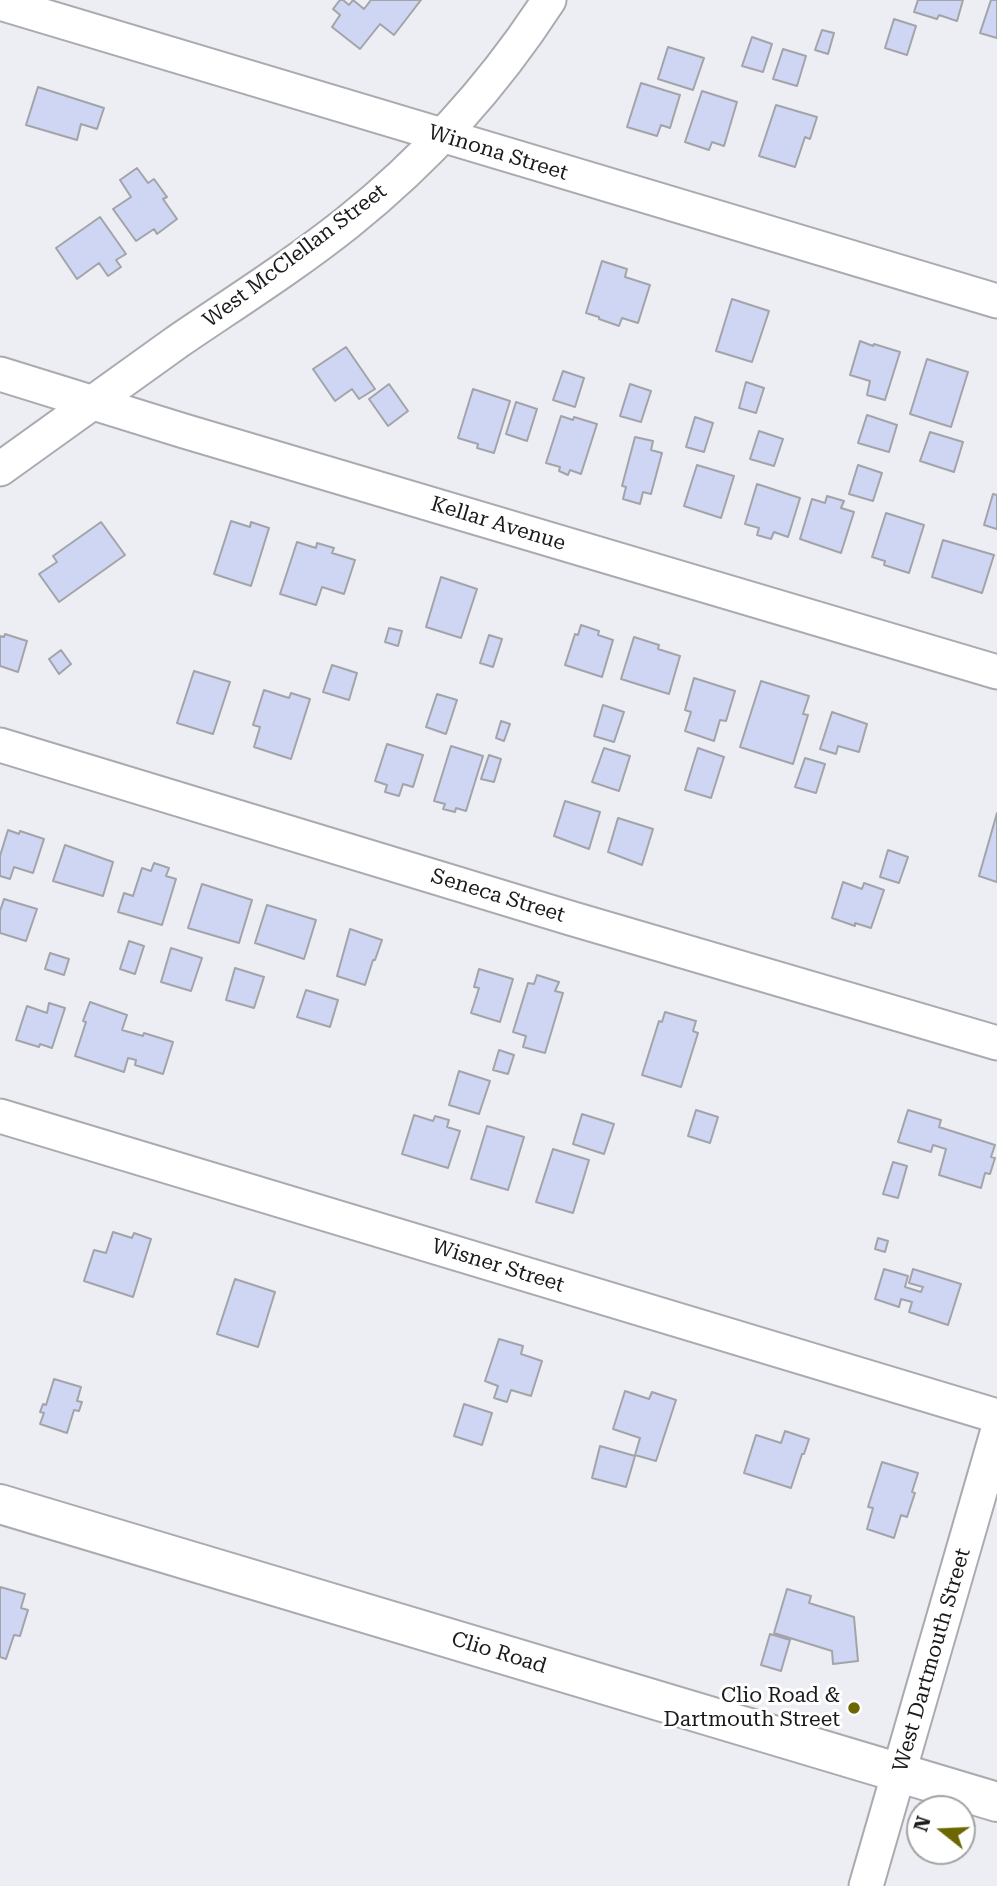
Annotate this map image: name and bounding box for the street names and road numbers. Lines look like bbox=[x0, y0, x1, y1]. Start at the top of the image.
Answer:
street label: Winona Street bbox=[425, 120, 571, 186]
street label: West McClellan Street bbox=[198, 179, 392, 333]
street label: Kellar Avenue bbox=[427, 492, 569, 556]
street label: Seneca Street bbox=[428, 864, 568, 928]
street label: Wisner Street bbox=[429, 1234, 567, 1298]
street label: West Dartmouth Street bbox=[888, 1545, 976, 1775]
street label: Clio Road bbox=[448, 1627, 550, 1679]

